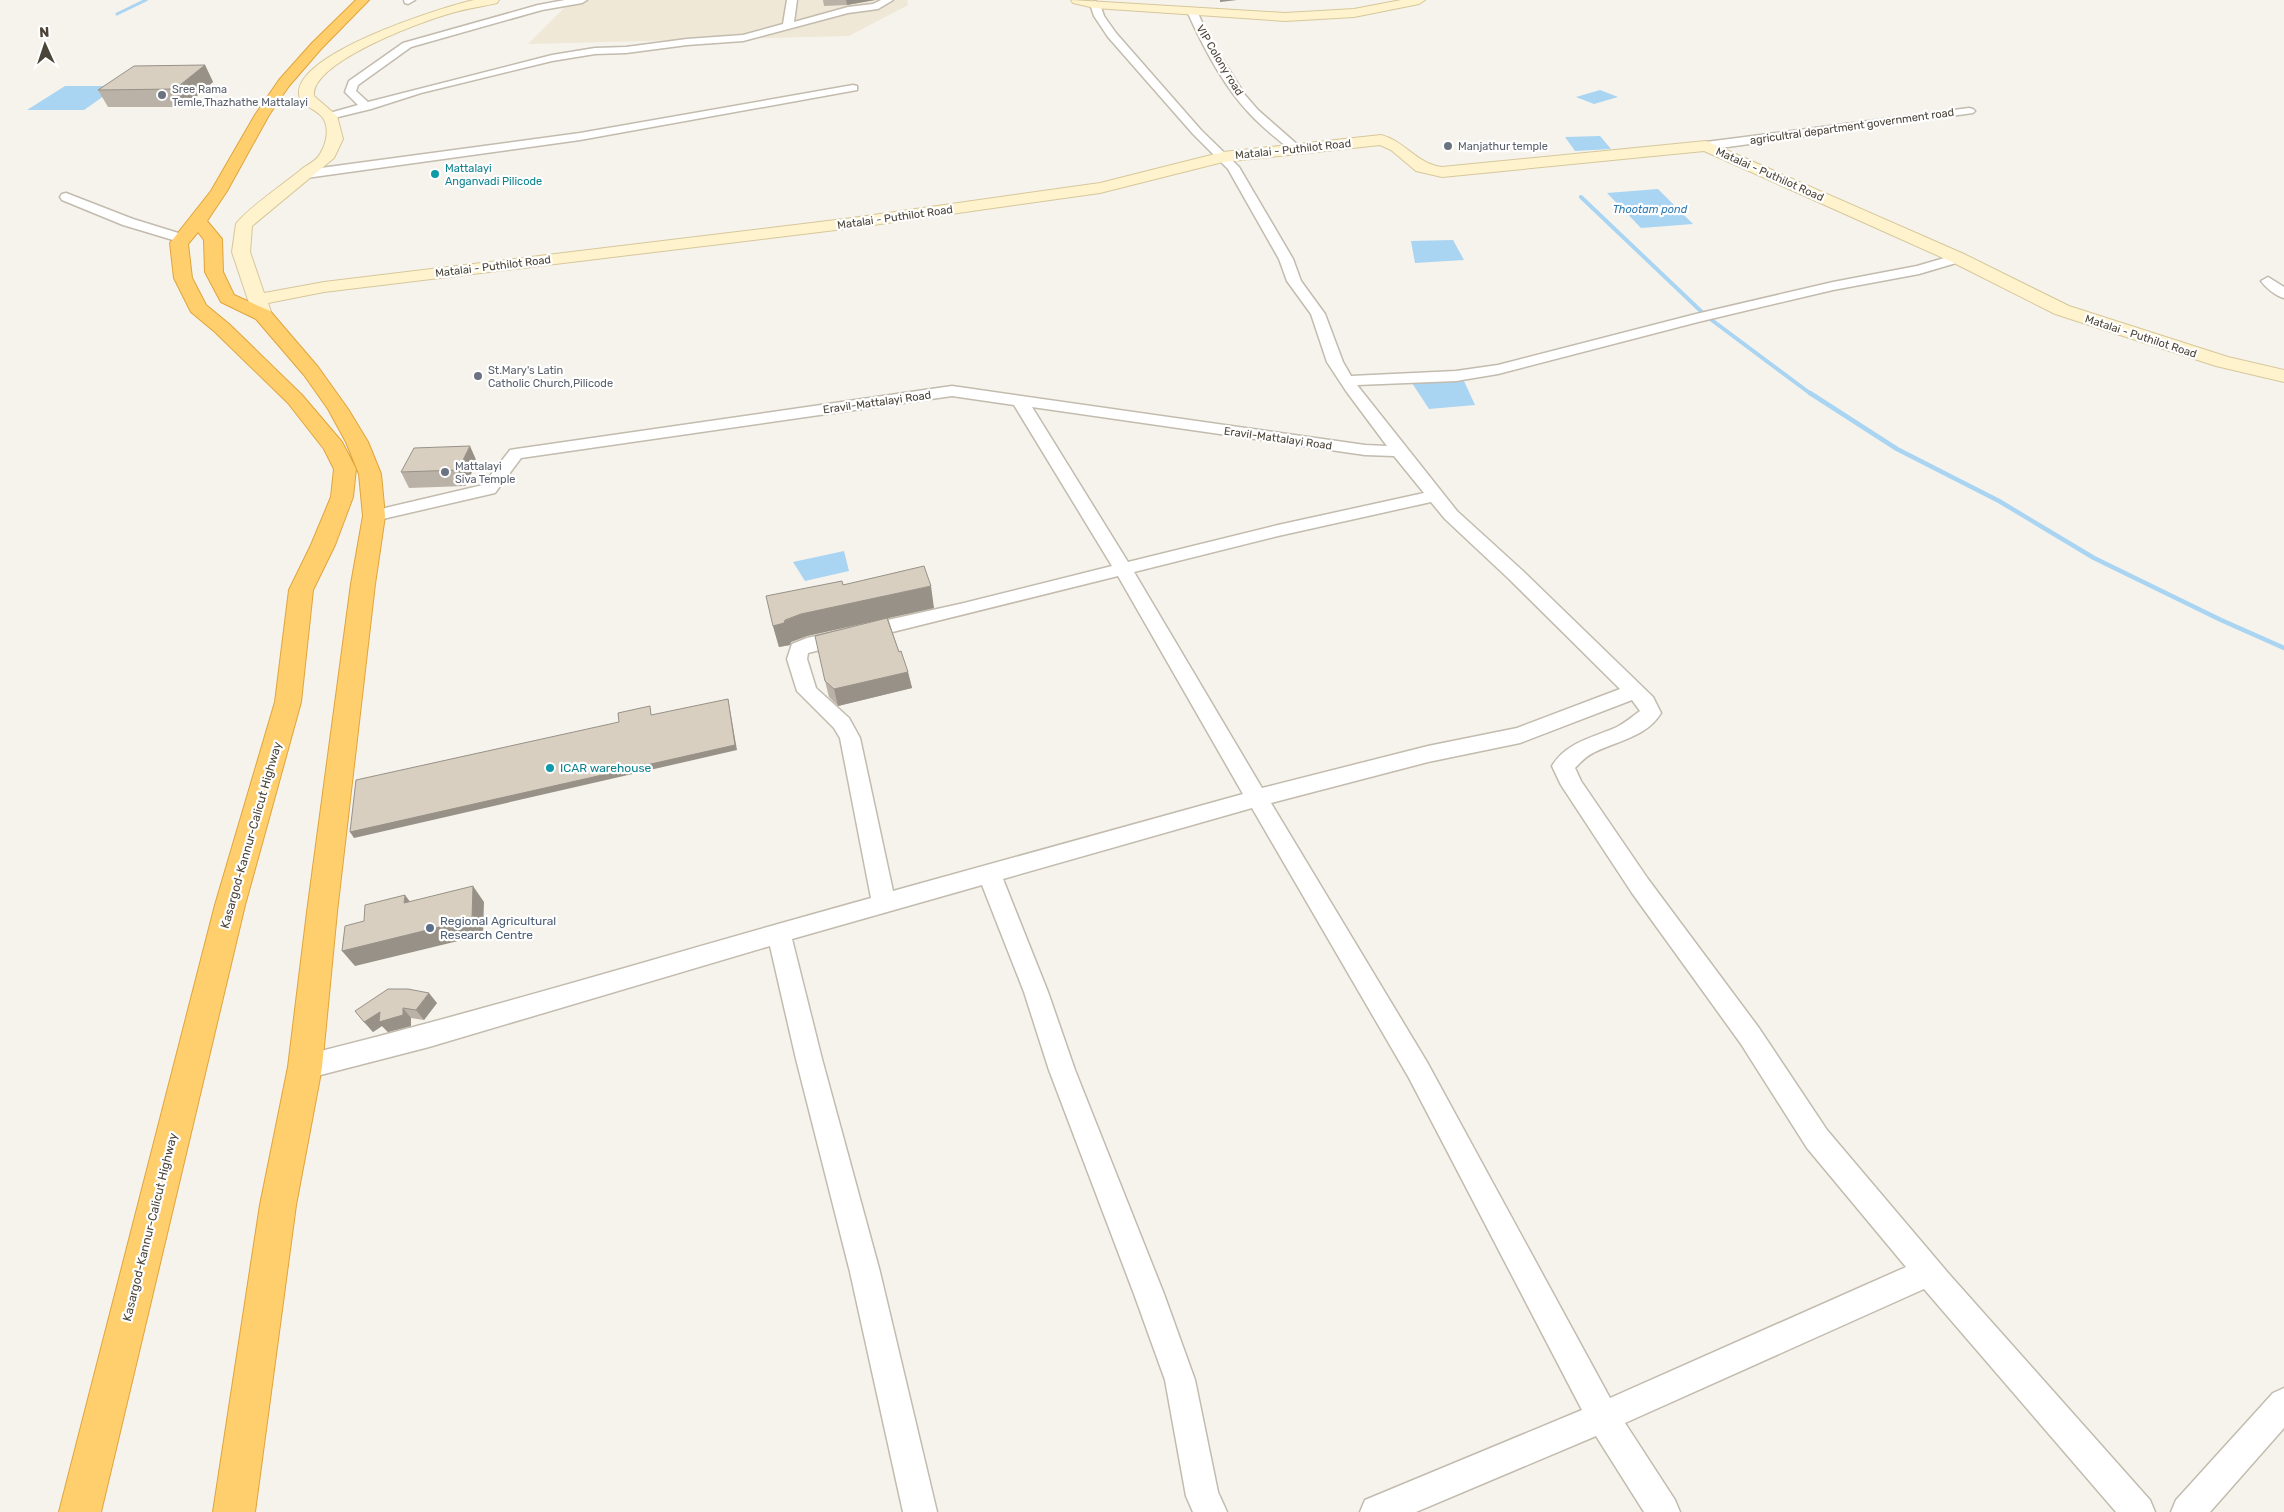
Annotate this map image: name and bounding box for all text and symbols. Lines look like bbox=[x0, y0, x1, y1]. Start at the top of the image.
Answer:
north arrow bbox=[20, 20, 70, 70]
street label: VIP Colony road bbox=[1193, 22, 1246, 98]
text: N bbox=[39, 24, 50, 41]
place label: Sree Rama Temle,Thazhathe Mattalayi bbox=[172, 83, 308, 109]
marker: Sree Rama Temle,Thazhathe Mattalayi bbox=[156, 89, 168, 101]
street label: agricultral department government road bbox=[1749, 106, 1955, 147]
street label: Matalai - Puthilot Road bbox=[1234, 137, 1352, 162]
marker: Manjathur temple bbox=[1442, 140, 1454, 152]
place label: Manjathur temple bbox=[1458, 140, 1548, 153]
street label: Matalai - Puthilot Road bbox=[1714, 145, 1826, 204]
place label: Mattalayi Anganvadi Pilicode bbox=[445, 162, 542, 188]
marker: Mattalayi Anganvadi Pilicode bbox=[429, 168, 441, 180]
street label: Matalai - Puthilot Road bbox=[836, 203, 954, 232]
water label: Thootam pond bbox=[1613, 203, 1688, 216]
street label: Matalai - Puthilot Road bbox=[434, 253, 552, 280]
street label: Matalai - Puthilot Road bbox=[2083, 312, 2198, 361]
place label: St.Mary's Latin Catholic Church,Pilicode bbox=[488, 364, 613, 390]
marker: St.Mary's Latin Catholic Church,Pilicode bbox=[472, 370, 484, 382]
street label: Eravil-Mattalayi Road bbox=[822, 388, 932, 417]
street label: Eravil-Mattalayi Road bbox=[1223, 424, 1333, 453]
place label: Mattalayi Siva Temple bbox=[455, 460, 516, 486]
marker: Mattalayi Siva Temple bbox=[439, 466, 451, 478]
street label: Kasargod-Kannur-Calicut Highway bbox=[218, 740, 285, 930]
place label: ICAR warehouse bbox=[560, 761, 652, 775]
marker: ICAR warehouse bbox=[544, 762, 556, 774]
place label: Regional Agricultural Research Centre bbox=[440, 914, 556, 942]
marker: Regional Agricultural Research Centre bbox=[424, 922, 436, 934]
street label: Kasargod-Kannur-Calicut Highway bbox=[120, 1131, 180, 1323]

